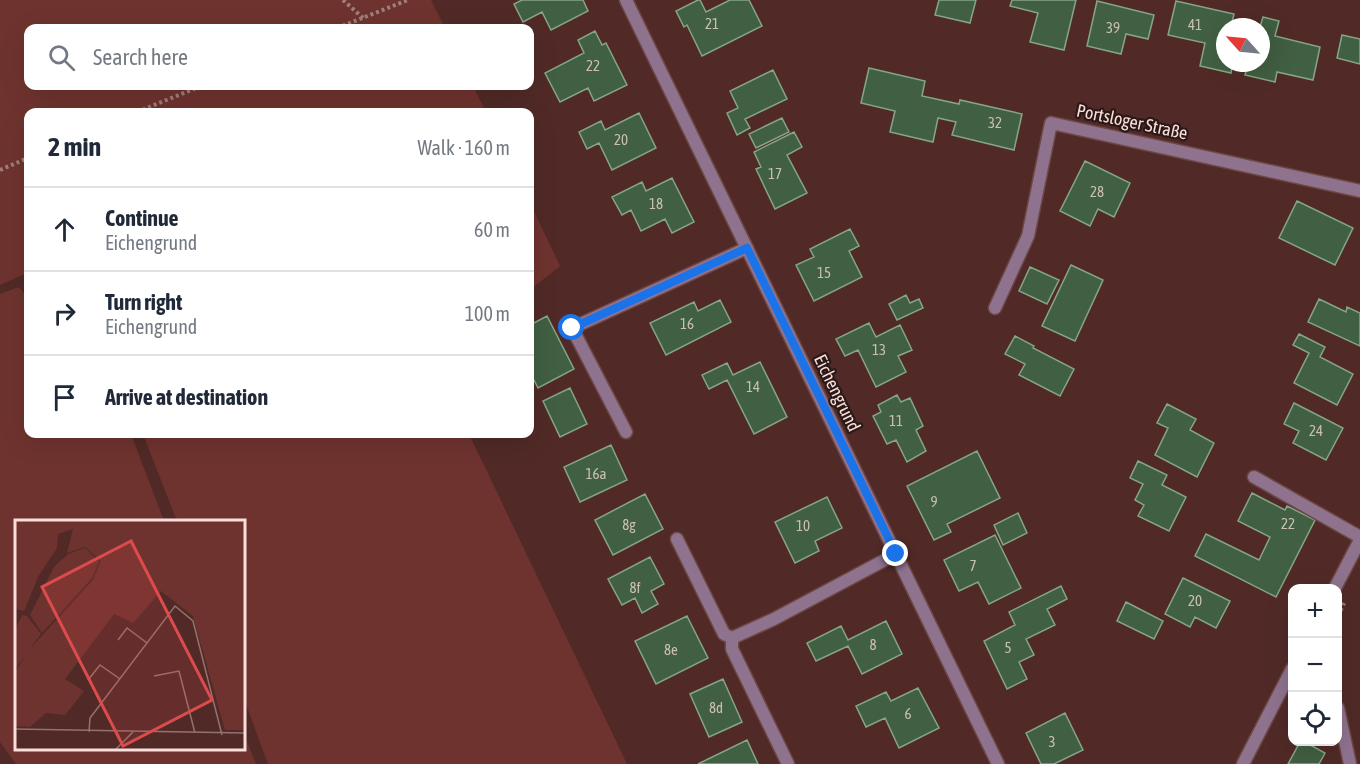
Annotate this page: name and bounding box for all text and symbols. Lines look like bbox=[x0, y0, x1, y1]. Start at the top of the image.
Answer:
house number: 21 bbox=[705, 15, 719, 32]
house number: 41 bbox=[1188, 16, 1202, 33]
north arrow bbox=[1216, 18, 1270, 72]
house number: 39 bbox=[1106, 19, 1120, 36]
search box bbox=[24, 24, 534, 90]
icon: search bbox=[45, 41, 78, 74]
text: Search here bbox=[93, 44, 188, 70]
house number: 22 bbox=[586, 57, 600, 74]
street label: Portsloger Straße bbox=[1075, 100, 1189, 144]
house number: 32 bbox=[988, 114, 1002, 131]
house number: 20 bbox=[614, 131, 628, 148]
text: 2 min bbox=[48, 132, 101, 162]
text: Walk · 160 m bbox=[418, 136, 510, 159]
house number: 17 bbox=[768, 165, 782, 182]
house number: 28 bbox=[1090, 183, 1104, 200]
house number: 18 bbox=[649, 195, 663, 212]
text: Continue bbox=[105, 205, 179, 231]
icon: ahead bbox=[48, 213, 81, 246]
text: 60 m bbox=[474, 218, 510, 241]
text: Eichengrund bbox=[105, 231, 197, 254]
house number: 15 bbox=[817, 264, 831, 281]
text: Turn right bbox=[105, 289, 182, 315]
icon: right bbox=[48, 297, 81, 330]
text: 100 m bbox=[465, 302, 510, 325]
route start bbox=[558, 314, 584, 340]
text: Eichengrund bbox=[105, 315, 197, 338]
house number: 16 bbox=[680, 315, 694, 332]
house number: 13 bbox=[872, 341, 886, 358]
street label: Eichengrund bbox=[810, 351, 865, 435]
house number: 14 bbox=[746, 378, 760, 395]
icon: arrive bbox=[48, 381, 81, 414]
text: Arrive at destination bbox=[105, 384, 268, 410]
house number: 11 bbox=[889, 412, 903, 429]
house number: 24 bbox=[1309, 422, 1323, 439]
house number: 16a bbox=[585, 465, 607, 482]
house number: 9 bbox=[930, 493, 938, 510]
house number: 22 bbox=[1281, 515, 1295, 532]
house number: 8g bbox=[622, 516, 636, 533]
house number: 10 bbox=[796, 517, 810, 534]
inset map bbox=[15, 520, 244, 749]
route end bbox=[882, 540, 908, 566]
house number: 7 bbox=[969, 557, 977, 574]
house number: 8f bbox=[629, 579, 641, 596]
map controls bbox=[1288, 584, 1342, 746]
button: + bbox=[1288, 584, 1342, 638]
house number: 20 bbox=[1188, 592, 1202, 609]
house number: 8 bbox=[869, 636, 877, 653]
button: − bbox=[1288, 638, 1342, 692]
house number: 5 bbox=[1004, 639, 1012, 656]
house number: 8e bbox=[664, 641, 678, 658]
button: locate bbox=[1288, 692, 1342, 746]
house number: 8d bbox=[709, 699, 723, 716]
house number: 6 bbox=[904, 705, 912, 722]
house number: 3 bbox=[1048, 733, 1056, 750]

